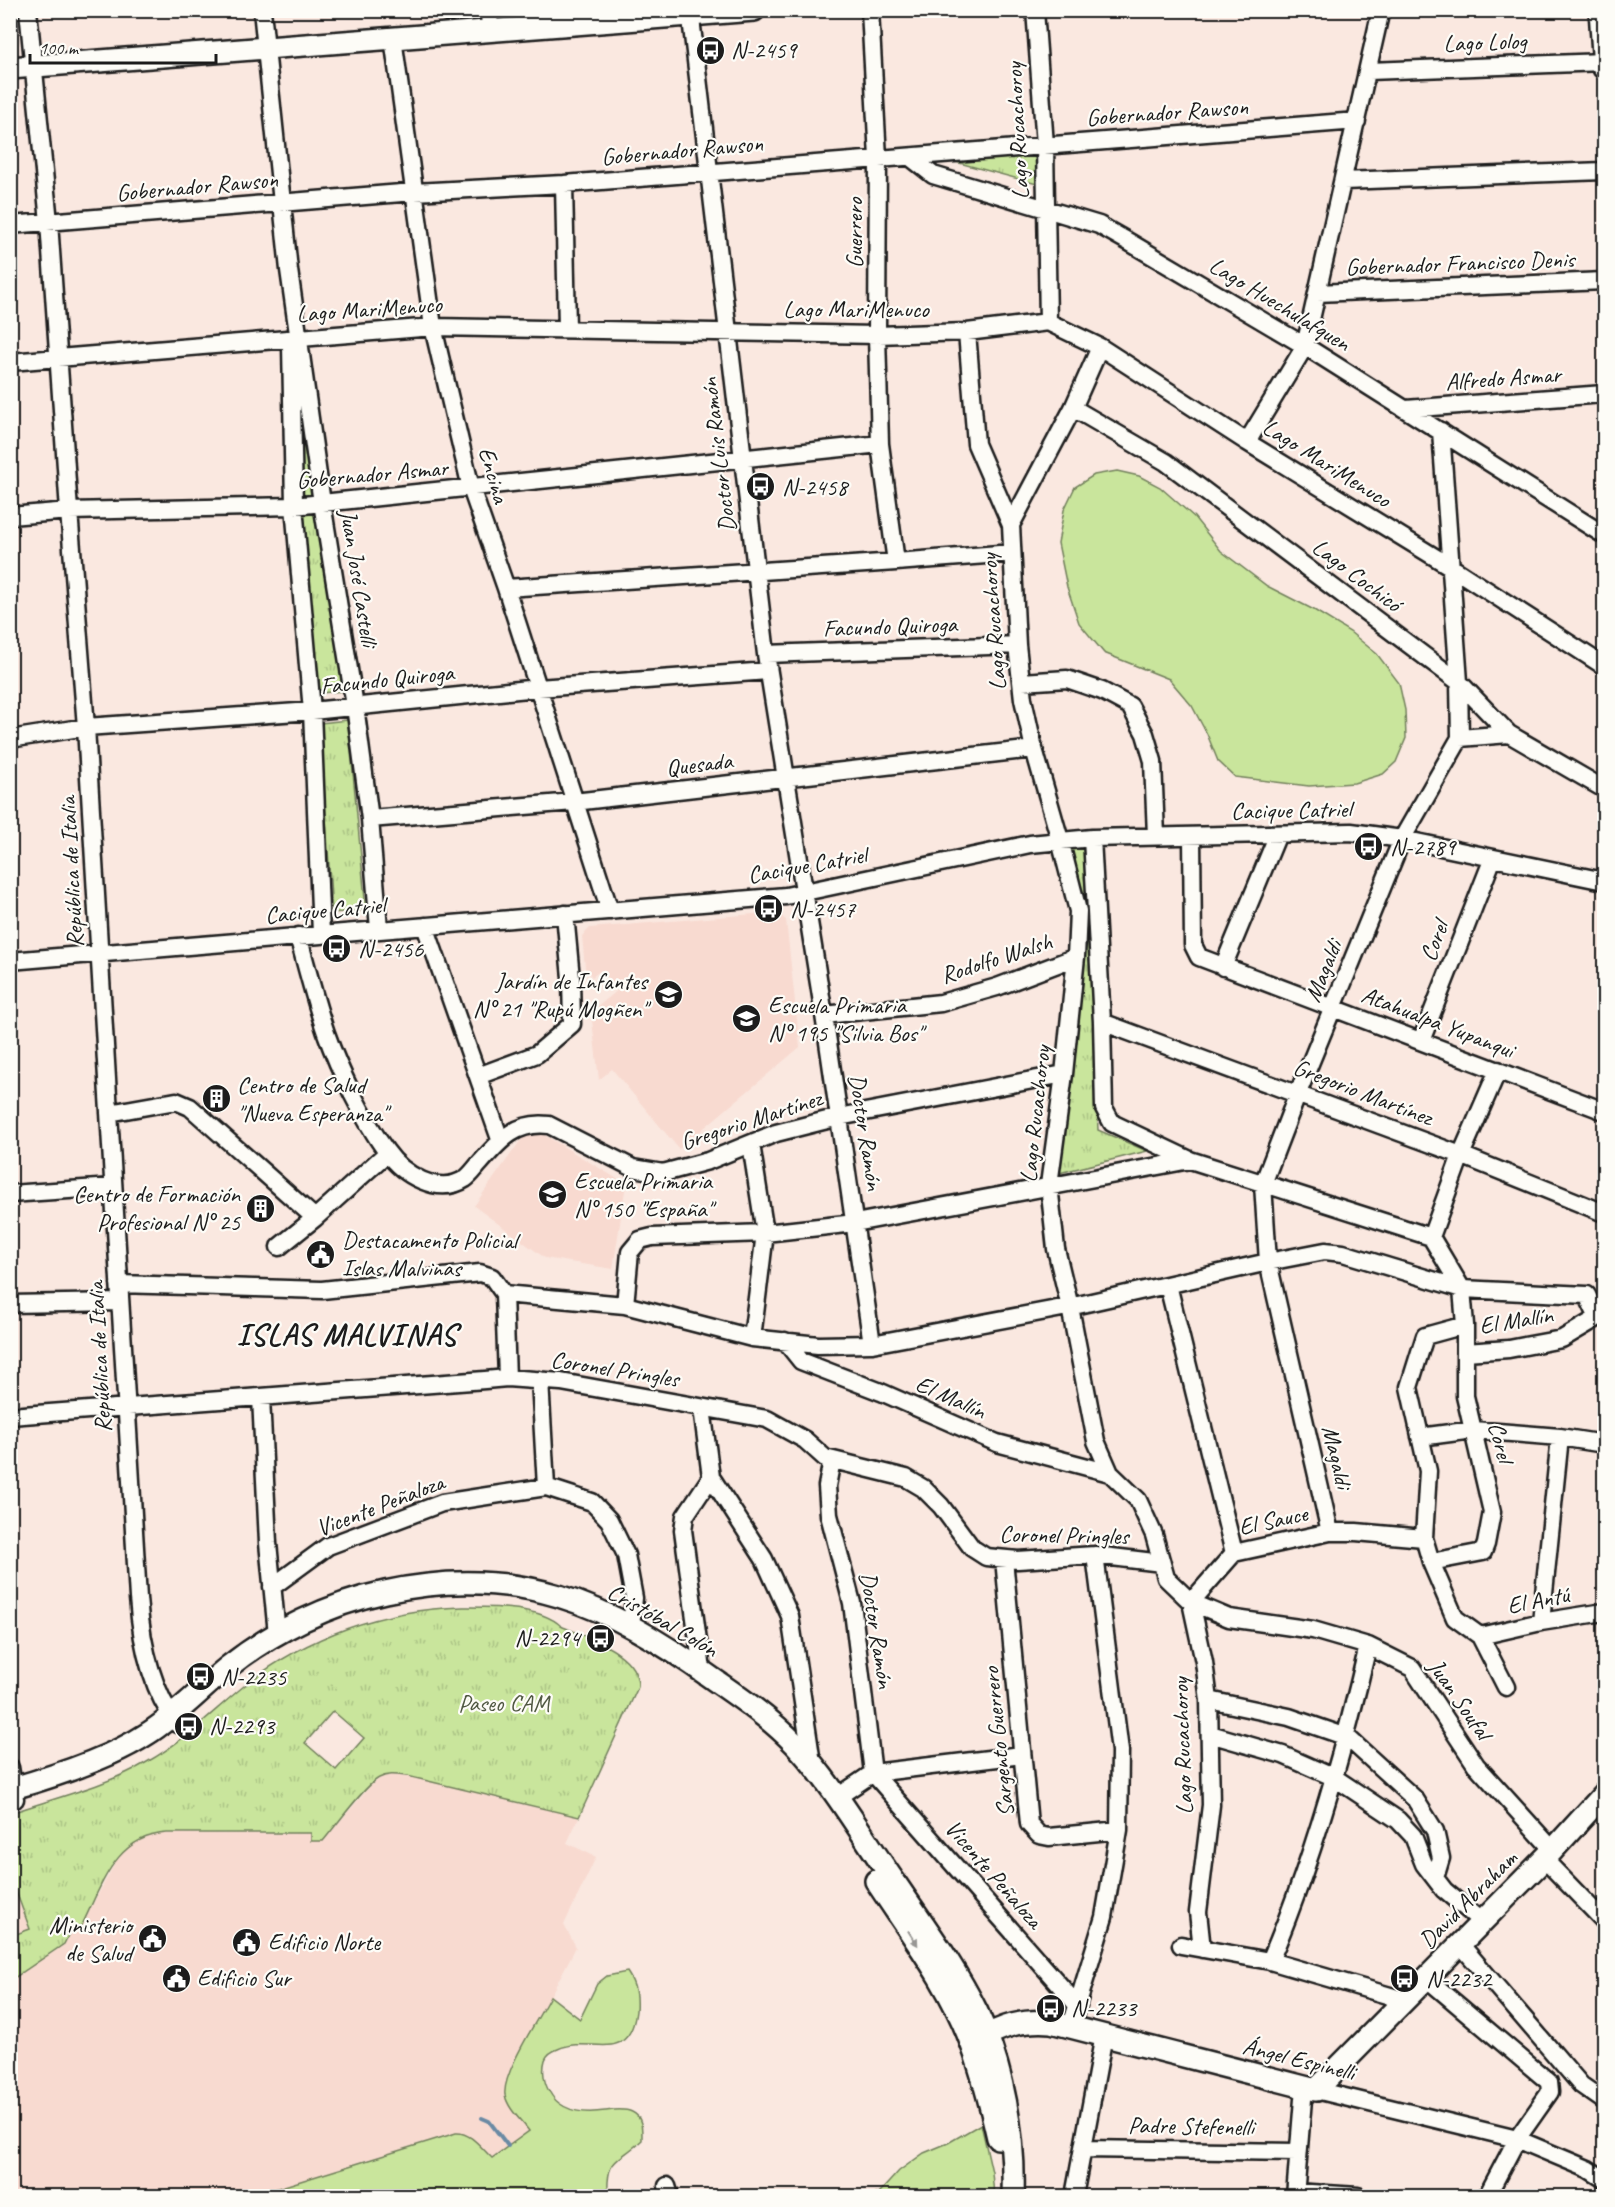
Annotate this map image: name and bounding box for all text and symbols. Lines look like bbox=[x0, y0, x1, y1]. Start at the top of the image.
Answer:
street label: Lago Lolog bbox=[1443, 26, 1529, 58]
scale bar bbox=[30, 27, 216, 65]
bus stop icon: N-2459 bbox=[694, 34, 726, 66]
place label: N-2459 bbox=[731, 35, 799, 65]
text: 100 m bbox=[39, 37, 80, 59]
street label: Lago Rucachoroy bbox=[998, 60, 1036, 200]
street label: Gobernador Rawson bbox=[1085, 91, 1249, 133]
street label: Gobernador Rawson bbox=[600, 128, 764, 172]
street label: Gobernador Rawson bbox=[115, 164, 279, 208]
street label: Guerrero bbox=[839, 196, 869, 268]
street label: Gobernador Francisco Denis bbox=[1345, 244, 1577, 282]
street label: Lago Huechulafquen bbox=[1204, 250, 1357, 359]
street label: Lago MariMenuco bbox=[295, 289, 444, 329]
street label: Lago MariMenuco bbox=[783, 294, 930, 324]
street label: Alfredo Asmar bbox=[1444, 359, 1564, 397]
street label: Doctor Luis Ramón bbox=[694, 375, 742, 534]
street label: Lago MariMenuco bbox=[1257, 412, 1398, 515]
street label: Encina bbox=[472, 444, 517, 508]
street label: Gobernador Asmar bbox=[295, 452, 451, 496]
bus stop icon: N-2458 bbox=[745, 471, 777, 503]
place label: N-2458 bbox=[782, 472, 850, 502]
street label: Juan José Castelli bbox=[333, 507, 385, 652]
street label: Lago Cochicó bbox=[1306, 532, 1411, 621]
street label: Lago Rucachoroy bbox=[973, 551, 1013, 691]
street label: Facundo Quiroga bbox=[822, 609, 959, 643]
street label: Facundo Quiroga bbox=[319, 657, 457, 701]
street label: Quesada bbox=[664, 745, 735, 783]
street label: República de Italia bbox=[52, 794, 90, 948]
street label: Cacique Catriel bbox=[1231, 794, 1355, 826]
bus stop icon: N-2789 bbox=[1353, 831, 1385, 863]
place label: N-2789 bbox=[1390, 832, 1458, 862]
street label: Cacique Catriel bbox=[745, 839, 873, 890]
street label: Cacique Catriel bbox=[264, 889, 390, 930]
bus stop icon: N-2457 bbox=[753, 893, 785, 925]
place label: N-2457 bbox=[790, 894, 857, 924]
street label: Corel bbox=[1413, 913, 1457, 965]
street label: Rodolfo Walsh bbox=[937, 926, 1056, 990]
bus stop icon: N-2456 bbox=[321, 933, 353, 965]
street label: Magaldi bbox=[1297, 933, 1350, 1006]
place label: N-2456 bbox=[358, 934, 425, 964]
place label: Jardín de Infantes N° 21 "Rupú Mogñen" bbox=[473, 966, 652, 1024]
school or university icon: Jardín de Infantes N° 21 "Rupú Mogñen" bbox=[652, 979, 684, 1011]
street label: Atahualpa Yupanqui bbox=[1357, 979, 1521, 1066]
place label: Escuela Primaria N° 195 "Silvia Bos" bbox=[768, 990, 928, 1048]
school or university icon: Escuela Primaria N° 195 "Silvia Bos" bbox=[731, 1003, 763, 1035]
street label: Lago Rucachoroy bbox=[1013, 1042, 1057, 1184]
street label: Gregorio Martínez bbox=[1289, 1052, 1439, 1133]
place label: Centro de Salud "Nueva Esperanza" bbox=[237, 1070, 393, 1128]
street label: Doctor Ramón bbox=[842, 1072, 890, 1193]
street label: Gregorio Martínez bbox=[677, 1082, 828, 1157]
building icon: Centro de Salud "Nueva Esperanza" bbox=[200, 1083, 232, 1115]
place label: Escuela Primaria N° 150 "España" bbox=[574, 1166, 718, 1224]
place label: Centro de Formación Profesional N° 25 bbox=[73, 1179, 241, 1237]
school or university icon: Escuela Primaria N° 150 "España" bbox=[537, 1179, 569, 1211]
building icon: Centro de Formación Profesional N° 25 bbox=[245, 1192, 277, 1224]
place label: Destacamento Policial Islas Malvinas bbox=[342, 1225, 521, 1283]
public building icon: Destacamento Policial Islas Malvinas bbox=[305, 1238, 337, 1270]
street label: República de Italia bbox=[80, 1279, 118, 1433]
street label: El Mallín bbox=[1477, 1299, 1556, 1341]
district label: ISLAS MALVINAS bbox=[237, 1316, 463, 1354]
street label: Coronel Pringles bbox=[549, 1344, 683, 1394]
street label: El Mallín bbox=[911, 1368, 992, 1426]
street label: Corel bbox=[1482, 1419, 1521, 1469]
street label: Magaldi bbox=[1315, 1422, 1360, 1495]
street label: Vicente Peñaloza bbox=[312, 1466, 450, 1543]
street label: El Sauce bbox=[1236, 1498, 1312, 1542]
street label: Coronel Pringles bbox=[999, 1519, 1131, 1551]
street label: Doctor Ramón bbox=[853, 1570, 901, 1691]
street label: Cristóbal Colón bbox=[602, 1576, 725, 1664]
street label: El Antú bbox=[1505, 1579, 1573, 1621]
bus stop icon: N-2294 bbox=[585, 1622, 617, 1654]
place label: N-2294 bbox=[515, 1623, 582, 1653]
street label: Juan Soufal bbox=[1421, 1652, 1501, 1748]
bus stop icon: N-2235 bbox=[184, 1661, 216, 1693]
place label: N-2235 bbox=[221, 1662, 288, 1692]
street label: Sargento Guerrero bbox=[975, 1664, 1021, 1818]
street label: Lago Rucachoroy bbox=[1165, 1675, 1199, 1815]
park label: Paseo CAM bbox=[458, 1688, 552, 1718]
bus stop icon: N-2293 bbox=[172, 1710, 204, 1742]
place label: N-2293 bbox=[209, 1711, 277, 1741]
street label: Vicente Peñaloza bbox=[939, 1813, 1051, 1936]
street label: David Abraham bbox=[1412, 1843, 1524, 1955]
place label: Ministerio de Salud bbox=[49, 1910, 136, 1968]
public building icon: Ministerio de Salud bbox=[137, 1923, 169, 1955]
public building icon: Edificio Norte bbox=[231, 1926, 263, 1958]
place label: Edificio Norte bbox=[268, 1927, 382, 1957]
one-way arrow bbox=[908, 1930, 919, 1946]
public building icon: Edificio Sur bbox=[160, 1962, 192, 1994]
place label: Edificio Sur bbox=[197, 1963, 293, 1993]
bus stop icon: N-2232 bbox=[1389, 1963, 1421, 1995]
place label: N-2232 bbox=[1426, 1964, 1494, 1994]
bus stop icon: N-2233 bbox=[1034, 1992, 1066, 2024]
place label: N-2233 bbox=[1071, 1993, 1139, 2023]
street label: Ángel Espinelli bbox=[1240, 2031, 1361, 2088]
street label: Padre Stefenelli bbox=[1128, 2110, 1258, 2142]

